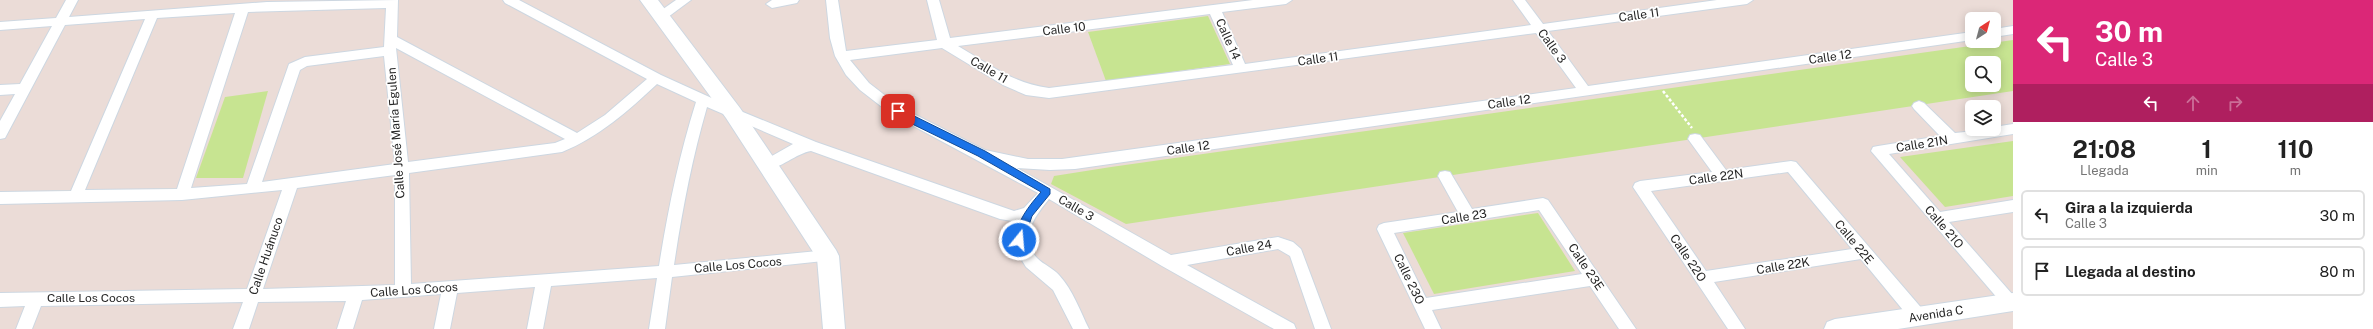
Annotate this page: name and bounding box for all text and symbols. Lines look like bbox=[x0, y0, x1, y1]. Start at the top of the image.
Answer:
street label: Calle 11 bbox=[1618, 5, 1660, 25]
north arrow bbox=[1965, 12, 2001, 48]
map controls bbox=[1965, 12, 2001, 136]
text: 30 m bbox=[2095, 15, 2163, 48]
street label: Calle 14 bbox=[1213, 16, 1243, 62]
icon: left bbox=[2029, 16, 2081, 68]
street label: Calle 10 bbox=[1042, 19, 1086, 39]
street label: Calle 3 bbox=[1535, 26, 1569, 66]
street label: Calle 12 bbox=[1808, 47, 1852, 67]
street label: Calle 11 bbox=[1297, 49, 1339, 69]
text: Calle 3 bbox=[2095, 49, 2153, 70]
street label: Calle 11 bbox=[968, 54, 1010, 86]
button: search bbox=[1965, 56, 2001, 92]
street label: Calle José María Egulen bbox=[384, 67, 408, 199]
street label: Calle 12 bbox=[1487, 92, 1531, 112]
icon: left bbox=[2140, 92, 2162, 114]
icon: ahead bbox=[2182, 92, 2204, 114]
icon: right bbox=[2224, 92, 2246, 114]
pin bbox=[881, 94, 915, 128]
icon: arrive bbox=[887, 100, 909, 122]
button: layers bbox=[1965, 100, 2001, 136]
street label: Calle 21N bbox=[1895, 133, 1949, 155]
text: 21:08 bbox=[2073, 135, 2136, 163]
text: 1 bbox=[2202, 135, 2212, 163]
text: 110 bbox=[2277, 135, 2313, 163]
street label: Calle 12 bbox=[1166, 138, 1210, 158]
text: Llegada bbox=[2080, 163, 2129, 178]
text: min bbox=[2196, 163, 2218, 178]
text: m bbox=[2290, 163, 2301, 178]
street label: Calle 22N bbox=[1688, 166, 1744, 188]
street label: Calle 3 bbox=[1056, 192, 1096, 224]
text: Gira a la izquierda bbox=[2065, 199, 2193, 216]
street label: Calle 21O bbox=[1922, 203, 1966, 251]
icon: left bbox=[2031, 204, 2053, 226]
street label: Calle 23 bbox=[1440, 206, 1488, 228]
text: 30 m bbox=[2320, 207, 2355, 224]
street label: Calle Huánuco bbox=[246, 215, 286, 297]
text: Calle 3 bbox=[2065, 216, 2107, 231]
street label: Calle 22E bbox=[1832, 217, 1876, 267]
position arrow bbox=[998, 219, 1040, 261]
street label: Calle 22O bbox=[1667, 232, 1709, 285]
street label: Calle 24 bbox=[1225, 237, 1273, 259]
street label: Calle 23E bbox=[1565, 241, 1607, 293]
street label: Calle 23O bbox=[1391, 251, 1427, 307]
street label: Calle Los Cocos bbox=[694, 254, 782, 276]
street label: Calle 22K bbox=[1755, 255, 1811, 277]
icon: arrive bbox=[2031, 260, 2053, 282]
text: Llegada al destino bbox=[2065, 263, 2196, 280]
text: 80 m bbox=[2320, 263, 2355, 280]
street label: Calle Los Cocos bbox=[370, 280, 458, 300]
street label: Calle Los Cocos bbox=[47, 291, 135, 305]
street label: Avenida C bbox=[1908, 303, 1964, 325]

